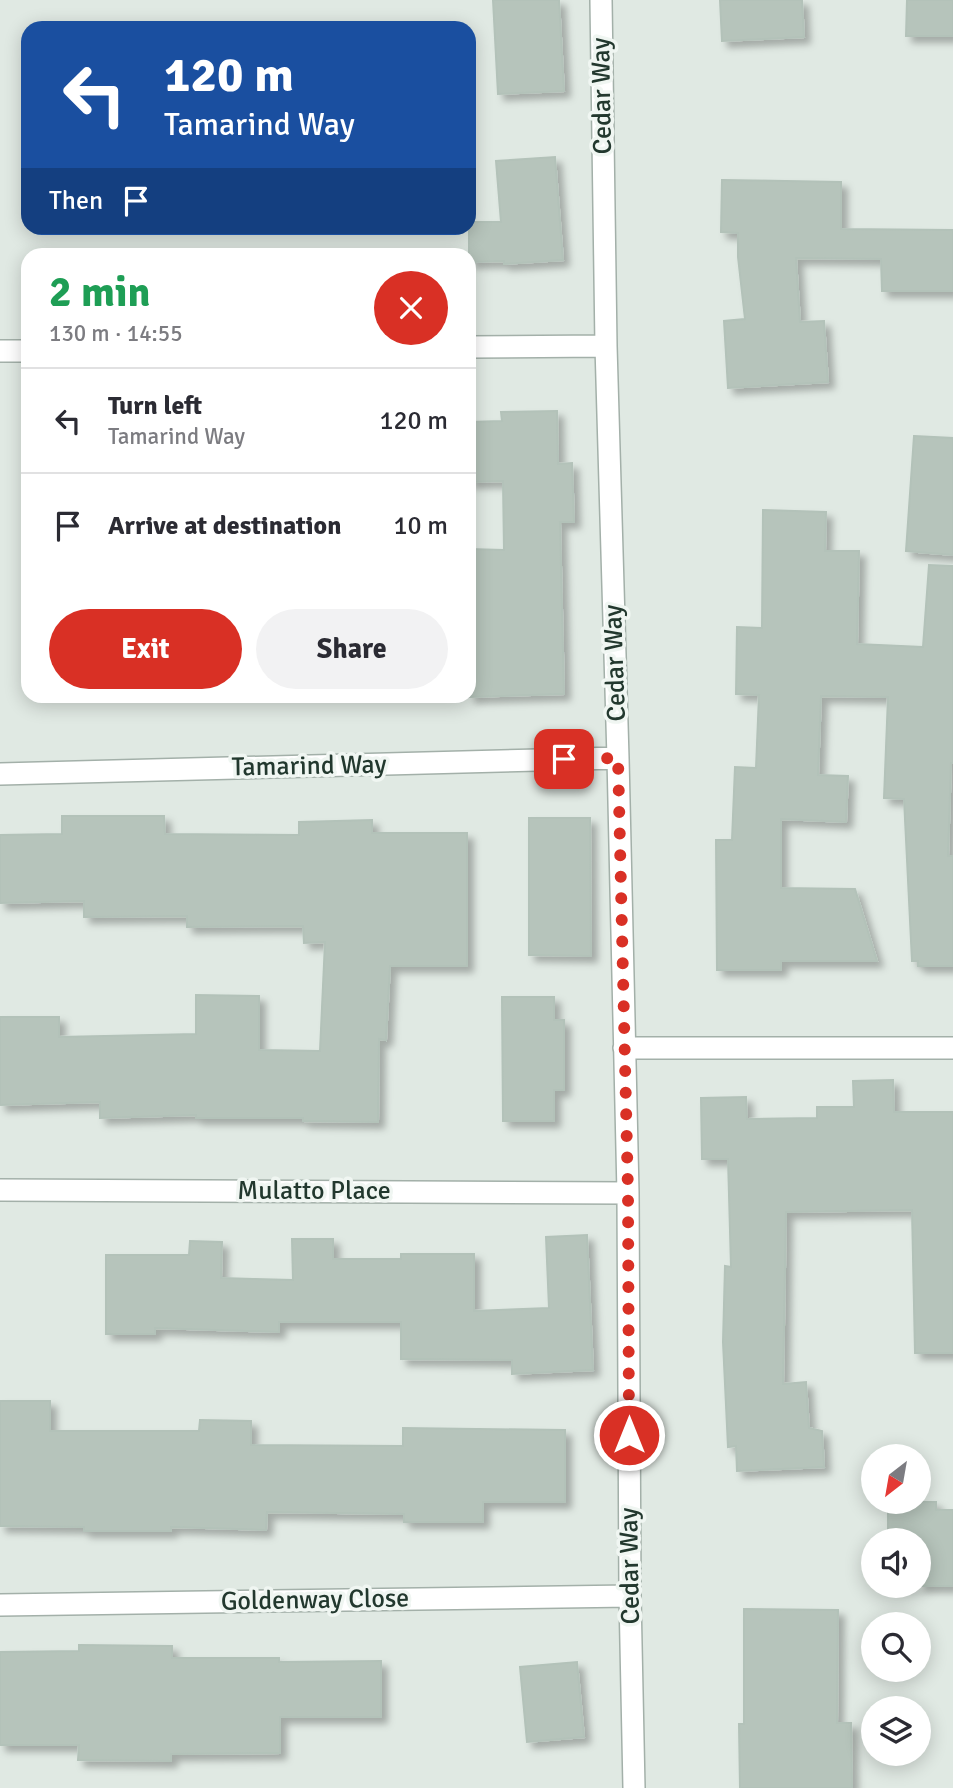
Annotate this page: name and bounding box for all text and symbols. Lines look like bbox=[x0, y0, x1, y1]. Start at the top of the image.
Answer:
street label: Cedar Way bbox=[585, 37, 619, 155]
text: 120 m bbox=[164, 45, 294, 105]
icon: left bbox=[49, 49, 140, 140]
text: Tamarind Way bbox=[164, 105, 355, 144]
icon: arrive bbox=[117, 182, 155, 220]
text: Then bbox=[49, 185, 103, 217]
text: 2 min bbox=[49, 267, 150, 318]
button: close bbox=[374, 271, 448, 345]
text: 130 m · 14:55 bbox=[49, 319, 183, 348]
text: Turn left bbox=[108, 390, 202, 422]
icon: left bbox=[49, 402, 87, 440]
text: 120 m bbox=[379, 405, 448, 437]
text: Tamarind Way bbox=[108, 422, 245, 451]
icon: arrive bbox=[49, 507, 87, 545]
text: Arrive at destination bbox=[108, 510, 341, 542]
text: 10 m bbox=[393, 510, 448, 542]
street label: Cedar Way bbox=[597, 604, 633, 722]
button: Exit bbox=[49, 609, 242, 689]
button: Share bbox=[256, 609, 448, 689]
pin bbox=[534, 729, 594, 789]
icon: arrive bbox=[545, 740, 583, 778]
street label: Tamarind Way bbox=[231, 749, 387, 783]
street label: Mulatto Place bbox=[237, 1175, 391, 1207]
position arrow bbox=[592, 1398, 666, 1472]
north arrow bbox=[861, 1444, 931, 1514]
map controls bbox=[861, 1444, 931, 1766]
street label: Cedar Way bbox=[613, 1507, 647, 1625]
button: sound bbox=[861, 1528, 931, 1598]
street label: Goldenway Close bbox=[220, 1582, 410, 1618]
button: search bbox=[861, 1612, 931, 1682]
button: layers bbox=[861, 1696, 931, 1766]

